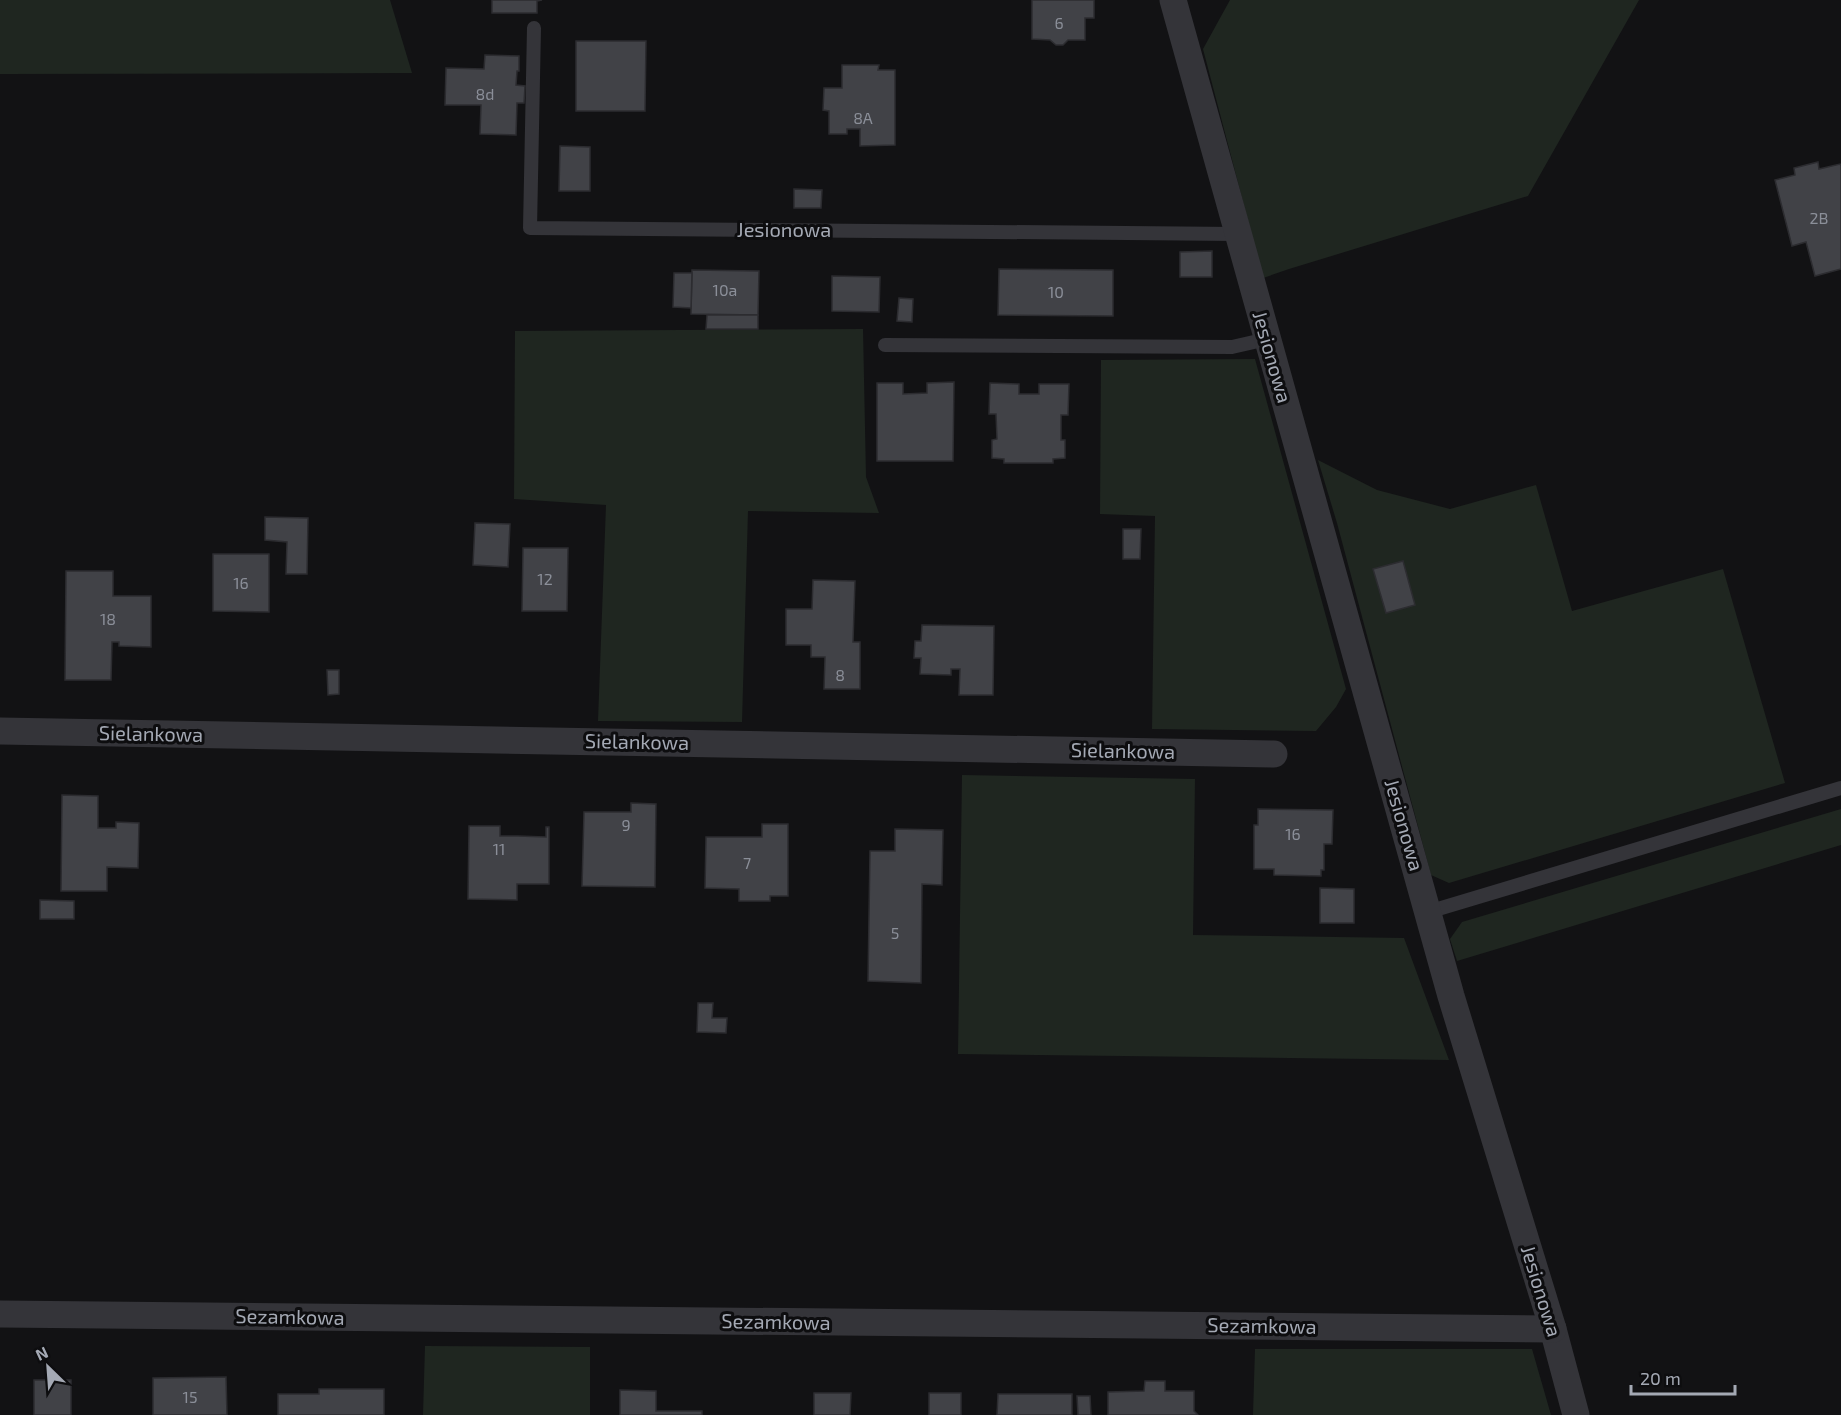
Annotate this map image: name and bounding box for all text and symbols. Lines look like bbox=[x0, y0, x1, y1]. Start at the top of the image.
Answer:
house number: 6 bbox=[1054, 13, 1064, 32]
house number: 8d bbox=[476, 84, 494, 103]
house number: 8A bbox=[853, 108, 873, 127]
house number: 2B bbox=[1810, 208, 1828, 227]
street label: Jesionowa bbox=[737, 217, 831, 241]
house number: 10a bbox=[713, 280, 737, 299]
house number: 10 bbox=[1048, 282, 1064, 301]
street label: Jesionowa bbox=[1248, 308, 1297, 405]
house number: 12 bbox=[537, 569, 553, 588]
house number: 16 bbox=[233, 573, 249, 592]
house number: 18 bbox=[100, 609, 116, 628]
house number: 8 bbox=[835, 665, 845, 684]
street label: Sielankowa bbox=[99, 720, 203, 746]
street label: Sielankowa bbox=[585, 728, 689, 754]
street label: Sielankowa bbox=[1071, 737, 1175, 763]
street label: Jesionowa bbox=[1380, 776, 1429, 873]
house number: 9 bbox=[621, 815, 631, 834]
house number: 16 bbox=[1285, 824, 1301, 843]
house number: 11 bbox=[493, 839, 505, 858]
house number: 7 bbox=[743, 853, 751, 872]
house number: 5 bbox=[891, 923, 899, 942]
street label: Jesionowa bbox=[1517, 1242, 1567, 1339]
street label: Sezamkowa bbox=[235, 1303, 345, 1329]
street label: Sezamkowa bbox=[721, 1308, 831, 1334]
street label: Sezamkowa bbox=[1207, 1312, 1317, 1338]
north arrow bbox=[18, 1337, 78, 1397]
text: N bbox=[32, 1342, 51, 1364]
scale bar bbox=[1631, 1358, 1734, 1396]
text: 20 m bbox=[1640, 1367, 1681, 1389]
house number: 15 bbox=[183, 1387, 197, 1406]

